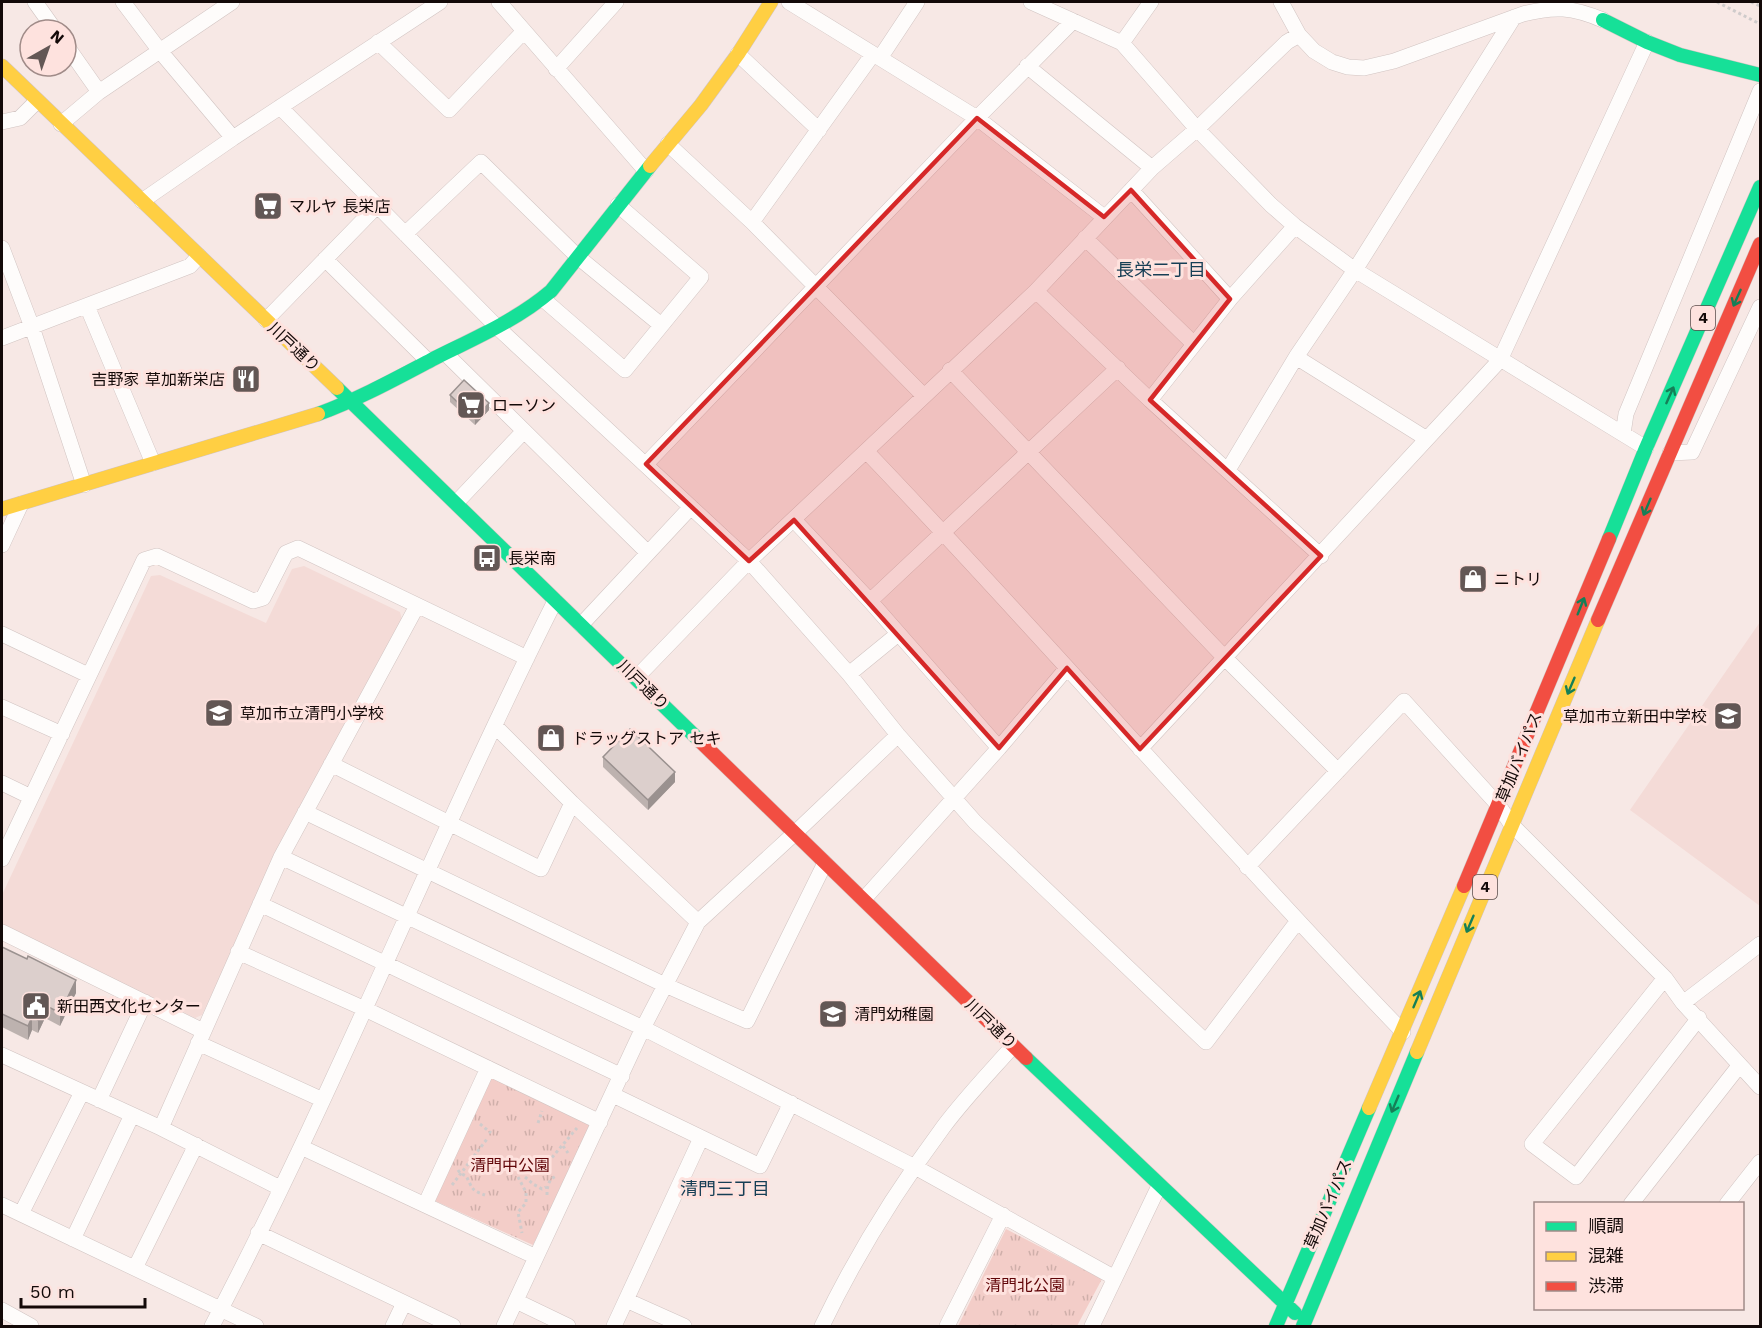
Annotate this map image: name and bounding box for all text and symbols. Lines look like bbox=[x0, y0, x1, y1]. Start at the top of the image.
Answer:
north arrow bbox=[18, 18, 78, 78]
text: N bbox=[47, 26, 68, 48]
supermarket icon: マルヤ 長栄店 bbox=[252, 190, 284, 222]
place label: マルヤ 長栄店 bbox=[289, 197, 390, 216]
district label: 長栄二丁目 bbox=[1116, 259, 1206, 280]
one-way arrow bbox=[1731, 288, 1742, 307]
road number: 4 bbox=[1691, 306, 1715, 330]
street label: 川戸通り bbox=[264, 318, 324, 376]
restaurant icon: 吉野家 草加新栄店 bbox=[230, 363, 262, 395]
place label: 吉野家 草加新栄店 bbox=[92, 370, 225, 389]
one-way arrow bbox=[1665, 386, 1676, 404]
supermarket icon: ローソン bbox=[455, 389, 487, 421]
place label: ローソン bbox=[492, 396, 556, 415]
one-way arrow bbox=[1641, 497, 1652, 515]
bus stop icon: 長栄南 bbox=[471, 542, 503, 574]
place label: 長栄南 bbox=[508, 549, 556, 568]
shop icon: ニトリ bbox=[1457, 563, 1489, 595]
place label: ニトリ bbox=[1494, 570, 1542, 589]
one-way arrow bbox=[1576, 597, 1587, 616]
street label: 川戸通り bbox=[613, 656, 673, 714]
one-way arrow bbox=[1564, 677, 1575, 695]
school or university icon: 草加市立清門小学校 bbox=[203, 697, 235, 729]
school or university icon: 草加市立新田中学校 bbox=[1712, 700, 1744, 732]
place label: 草加市立清門小学校 bbox=[240, 704, 384, 723]
place label: 草加市立新田中学校 bbox=[1563, 707, 1707, 726]
street label: 草加バイパス bbox=[1492, 709, 1546, 805]
shop icon: ドラッグストア セキ bbox=[535, 722, 567, 754]
place label: ドラッグストア セキ bbox=[572, 729, 721, 748]
road number: 4 bbox=[1473, 875, 1497, 899]
one-way arrow bbox=[1464, 914, 1475, 932]
public building icon: 新田西文化センター bbox=[20, 990, 52, 1022]
one-way arrow bbox=[1412, 990, 1423, 1009]
street label: 川戸通り bbox=[961, 995, 1021, 1053]
place label: 新田西文化センター bbox=[57, 997, 201, 1016]
school or university icon: 清門幼稚園 bbox=[817, 998, 849, 1030]
place label: 清門幼稚園 bbox=[854, 1005, 934, 1024]
one-way arrow bbox=[1389, 1094, 1401, 1112]
park label: 清門中公園 bbox=[470, 1156, 550, 1175]
street label: 草加バイパス bbox=[1301, 1156, 1355, 1252]
district label: 清門三丁目 bbox=[680, 1178, 770, 1199]
legend bbox=[1534, 1202, 1744, 1310]
text: 順調 bbox=[1588, 1215, 1624, 1236]
text: 混雑 bbox=[1588, 1245, 1624, 1266]
scale bar bbox=[21, 1271, 146, 1309]
text: 渋滞 bbox=[1588, 1275, 1624, 1296]
park label: 清門北公園 bbox=[985, 1276, 1065, 1295]
text: 50 m bbox=[30, 1281, 75, 1302]

